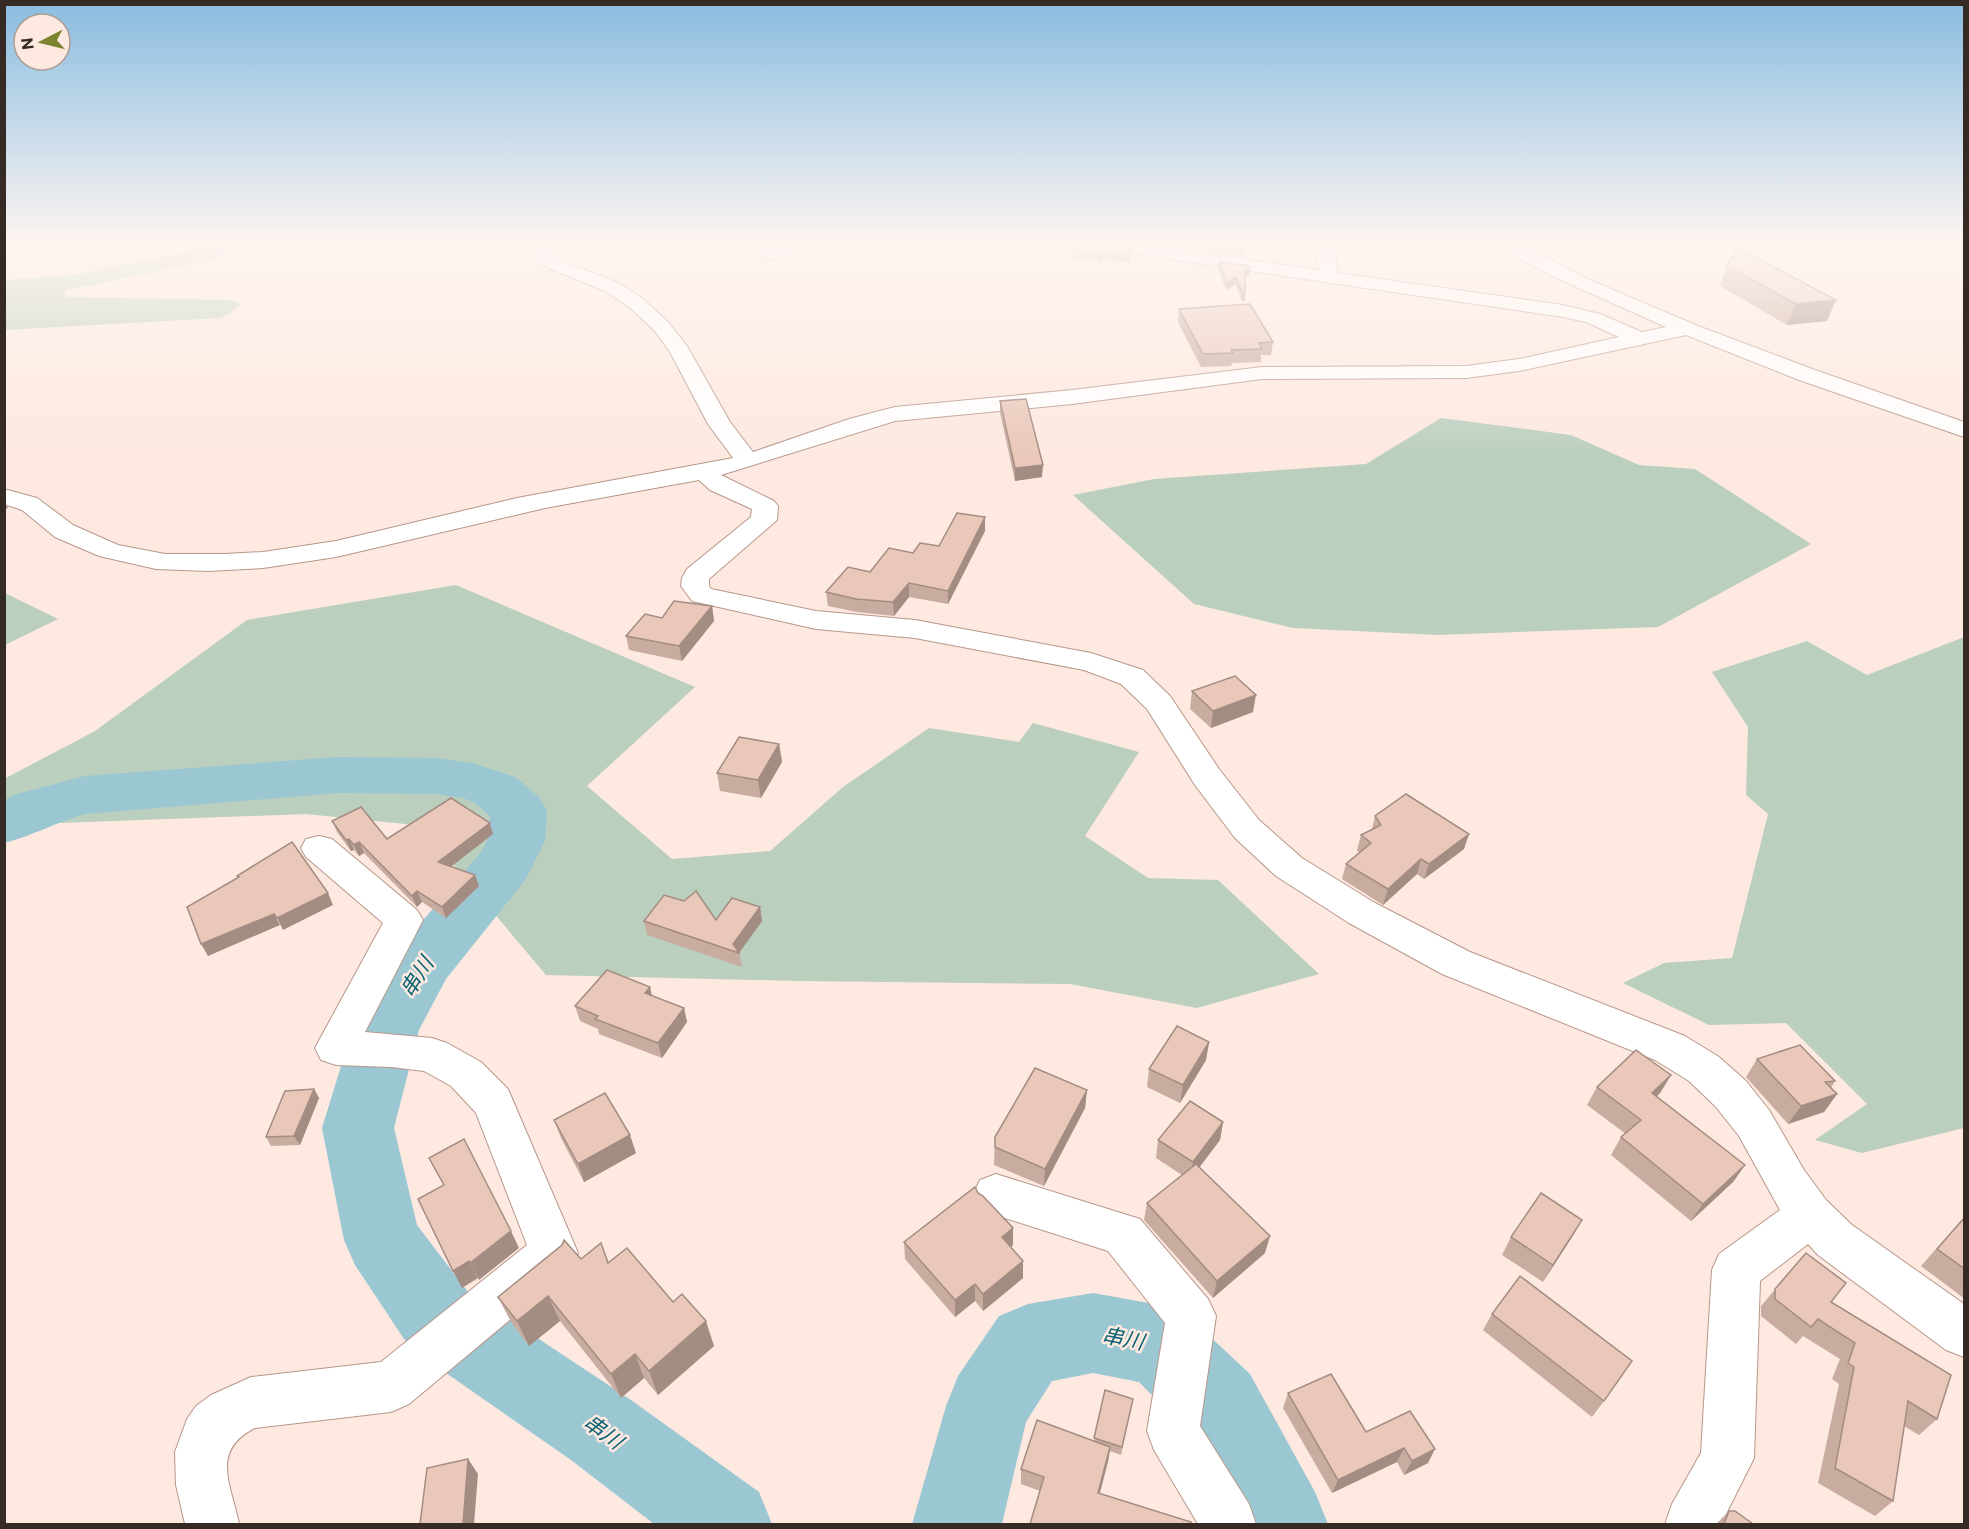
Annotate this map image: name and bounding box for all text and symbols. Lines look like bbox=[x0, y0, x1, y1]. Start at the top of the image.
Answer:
north arrow bbox=[12, 12, 72, 72]
text: N bbox=[16, 37, 37, 51]
water label: 串川 bbox=[394, 950, 439, 1001]
water label: 串川 bbox=[1100, 1321, 1148, 1354]
water label: 串川 bbox=[580, 1408, 630, 1454]

